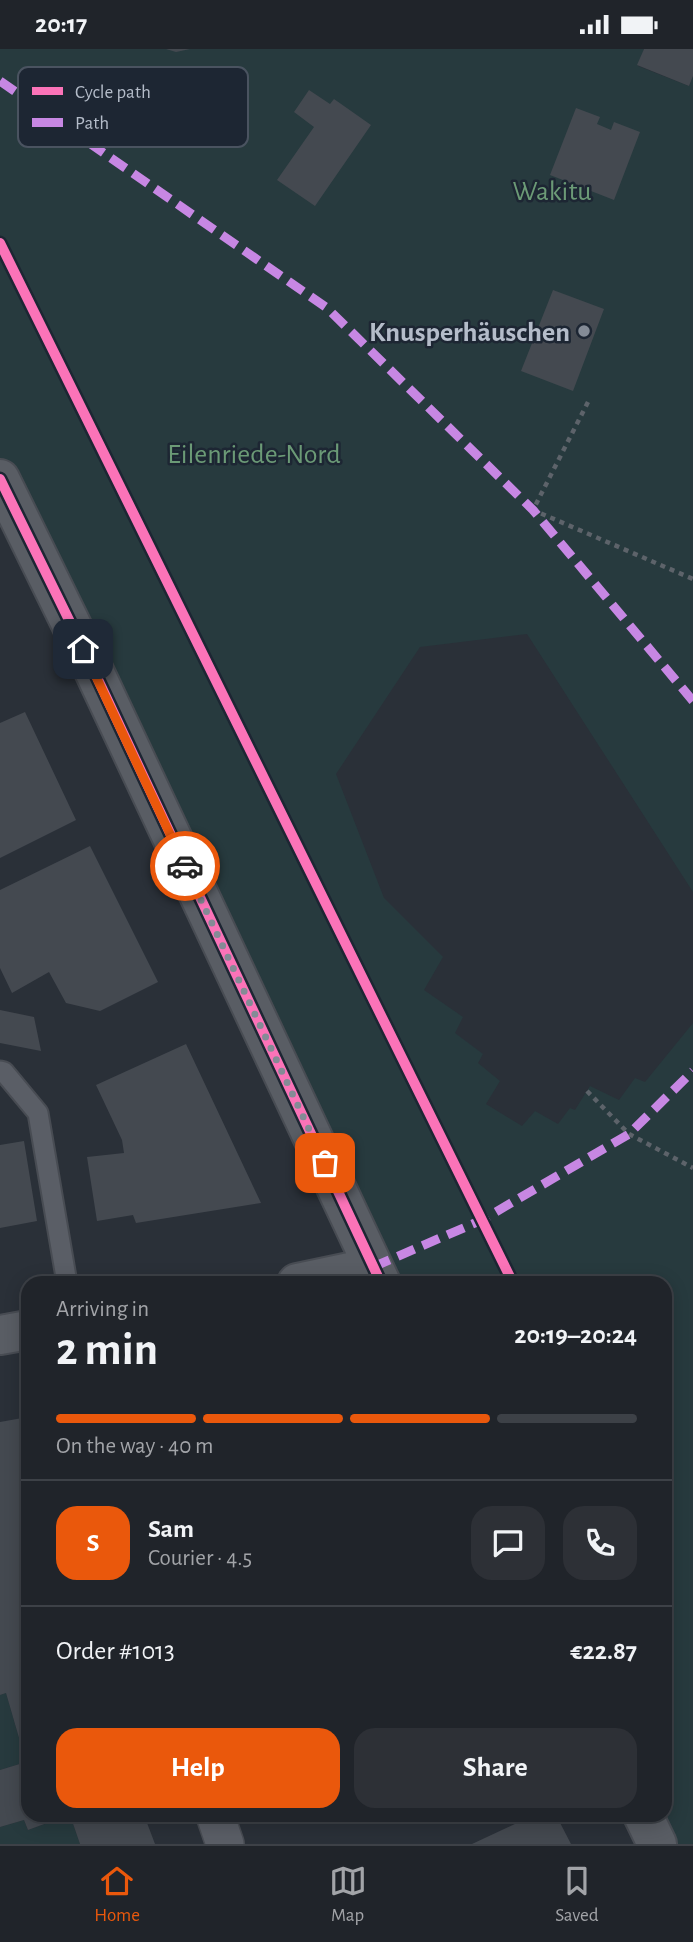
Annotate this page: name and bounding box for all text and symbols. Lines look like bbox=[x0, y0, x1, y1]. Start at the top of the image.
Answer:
text: 20:17 bbox=[35, 11, 87, 37]
legend bbox=[18, 67, 248, 147]
text: Cycle path bbox=[75, 83, 151, 102]
text: Path bbox=[75, 114, 109, 133]
park label: Wakitu bbox=[512, 178, 592, 206]
place label: Knusperhäuschen bbox=[369, 319, 570, 347]
marker: Knusperhäuschen bbox=[576, 323, 592, 339]
park label: Eilenriede-Nord bbox=[167, 441, 341, 469]
pin bbox=[53, 619, 113, 679]
icon: home bbox=[64, 630, 102, 668]
courier bbox=[150, 831, 220, 901]
icon: car bbox=[166, 847, 204, 885]
pin bbox=[295, 1133, 355, 1193]
icon: bag bbox=[306, 1144, 344, 1182]
text: Arriving in bbox=[56, 1298, 149, 1321]
text: 20:19–20:24 bbox=[514, 1322, 637, 1348]
text: 2 min bbox=[56, 1327, 158, 1373]
text: On the way · 40 m bbox=[56, 1435, 214, 1458]
button: chat bbox=[471, 1506, 545, 1580]
button: phone bbox=[563, 1506, 637, 1580]
text: Sam bbox=[148, 1516, 194, 1542]
text: S bbox=[87, 1530, 99, 1556]
text: Courier · 4.5 bbox=[148, 1547, 252, 1570]
text: Order #1013 bbox=[56, 1638, 175, 1664]
text: €22.87 bbox=[570, 1638, 637, 1664]
button: Help bbox=[56, 1728, 340, 1808]
button: Share bbox=[354, 1728, 637, 1808]
tab: Home bbox=[94, 1862, 140, 1927]
tab: Map bbox=[329, 1862, 367, 1927]
tab: Saved bbox=[555, 1862, 599, 1927]

